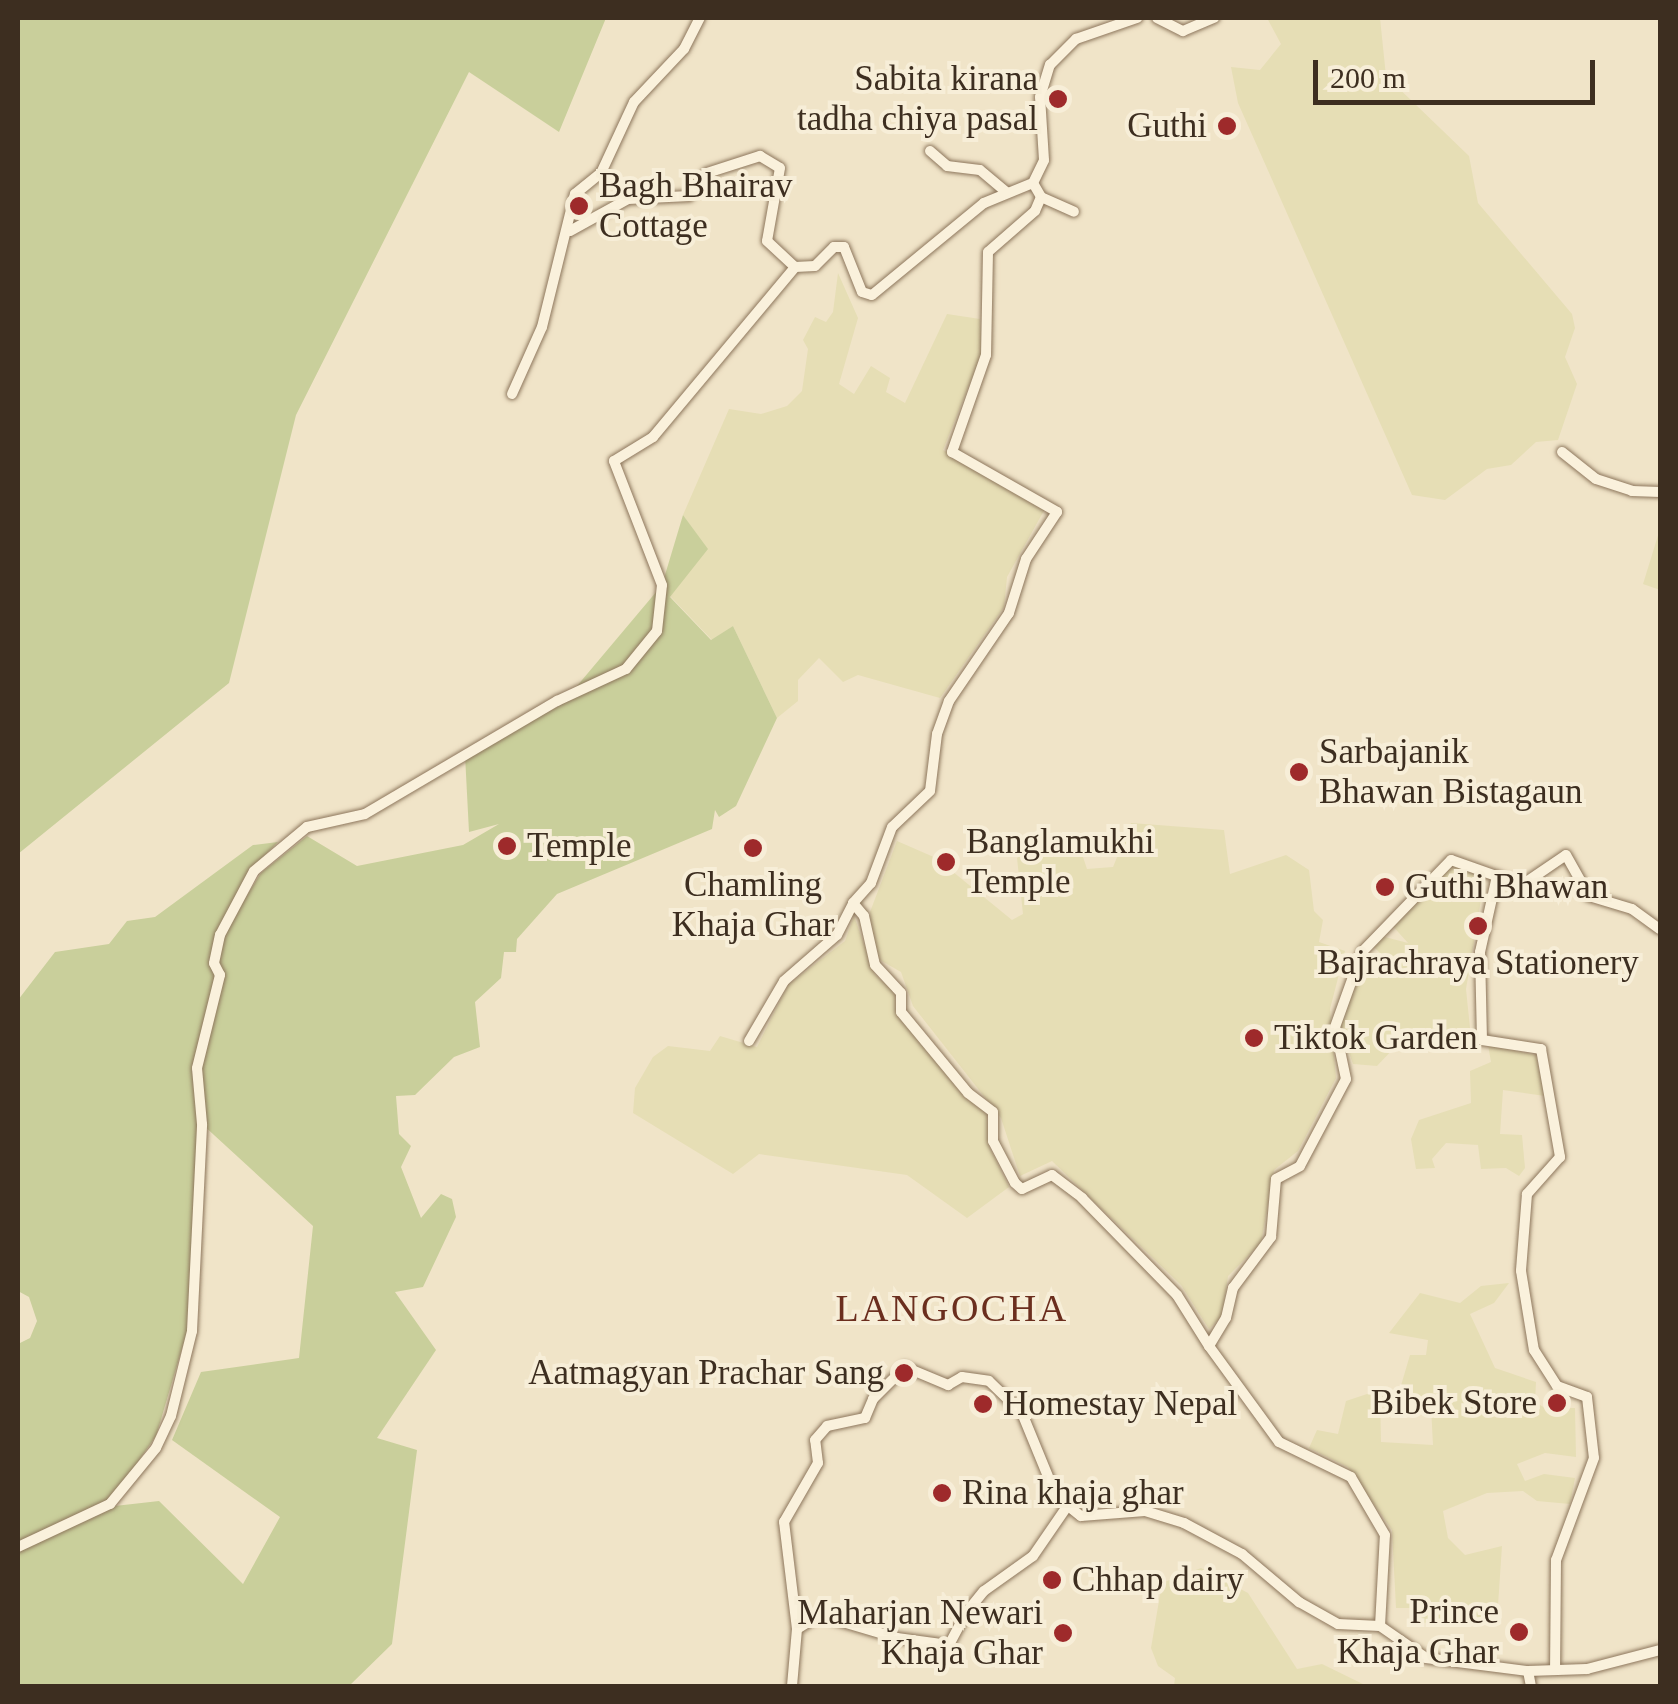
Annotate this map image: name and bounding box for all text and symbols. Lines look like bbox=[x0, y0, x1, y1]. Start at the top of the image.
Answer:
scale bar bbox=[1318, 40, 1600, 102]
place label: Sabita kirana tadha chiya pasal bbox=[797, 58, 1038, 140]
text: 200 m bbox=[1330, 61, 1406, 94]
marker: Sabita kirana tadha chiya pasal bbox=[1047, 88, 1069, 110]
place label: Guthi bbox=[1127, 105, 1207, 147]
marker: Guthi bbox=[1216, 115, 1238, 137]
place label: Bagh Bhairav Cottage bbox=[599, 165, 792, 247]
marker: Bagh Bhairav Cottage bbox=[568, 195, 590, 217]
place label: Sarbajanik Bhawan Bistagaun bbox=[1319, 731, 1582, 813]
marker: Sarbajanik Bhawan Bistagaun bbox=[1288, 761, 1310, 783]
place label: Banglamukhi Temple bbox=[966, 821, 1155, 903]
place label: Temple bbox=[527, 825, 631, 867]
marker: Temple bbox=[496, 835, 518, 857]
marker: Chamling Khaja Ghar bbox=[742, 837, 764, 859]
marker: Banglamukhi Temple bbox=[935, 851, 957, 873]
place label: Chamling Khaja Ghar bbox=[672, 864, 834, 946]
place label: Guthi Bhawan bbox=[1405, 866, 1608, 908]
marker: Guthi Bhawan bbox=[1374, 876, 1396, 898]
marker: Bajrachraya Stationery bbox=[1467, 915, 1489, 937]
place label: Bajrachraya Stationery bbox=[1317, 942, 1639, 984]
place label: Tiktok Garden bbox=[1274, 1017, 1478, 1059]
marker: Tiktok Garden bbox=[1243, 1027, 1265, 1049]
district label: LANGOCHA bbox=[835, 1286, 1069, 1332]
place label: Aatmagyan Prachar Sang bbox=[528, 1352, 884, 1394]
marker: Aatmagyan Prachar Sang bbox=[893, 1362, 915, 1384]
place label: Bibek Store bbox=[1371, 1382, 1537, 1424]
place label: Homestay Nepal bbox=[1003, 1383, 1237, 1425]
marker: Bibek Store bbox=[1546, 1392, 1568, 1414]
marker: Homestay Nepal bbox=[972, 1393, 994, 1415]
place label: Rina khaja ghar bbox=[962, 1472, 1184, 1514]
marker: Rina khaja ghar bbox=[931, 1482, 953, 1504]
place label: Chhap dairy bbox=[1072, 1559, 1244, 1601]
marker: Chhap dairy bbox=[1041, 1569, 1063, 1591]
place label: Prince Khaja Ghar bbox=[1337, 1591, 1499, 1673]
place label: Maharjan Newari Khaja Ghar bbox=[797, 1592, 1043, 1674]
marker: Prince Khaja Ghar bbox=[1508, 1621, 1530, 1643]
marker: Maharjan Newari Khaja Ghar bbox=[1052, 1622, 1074, 1644]

